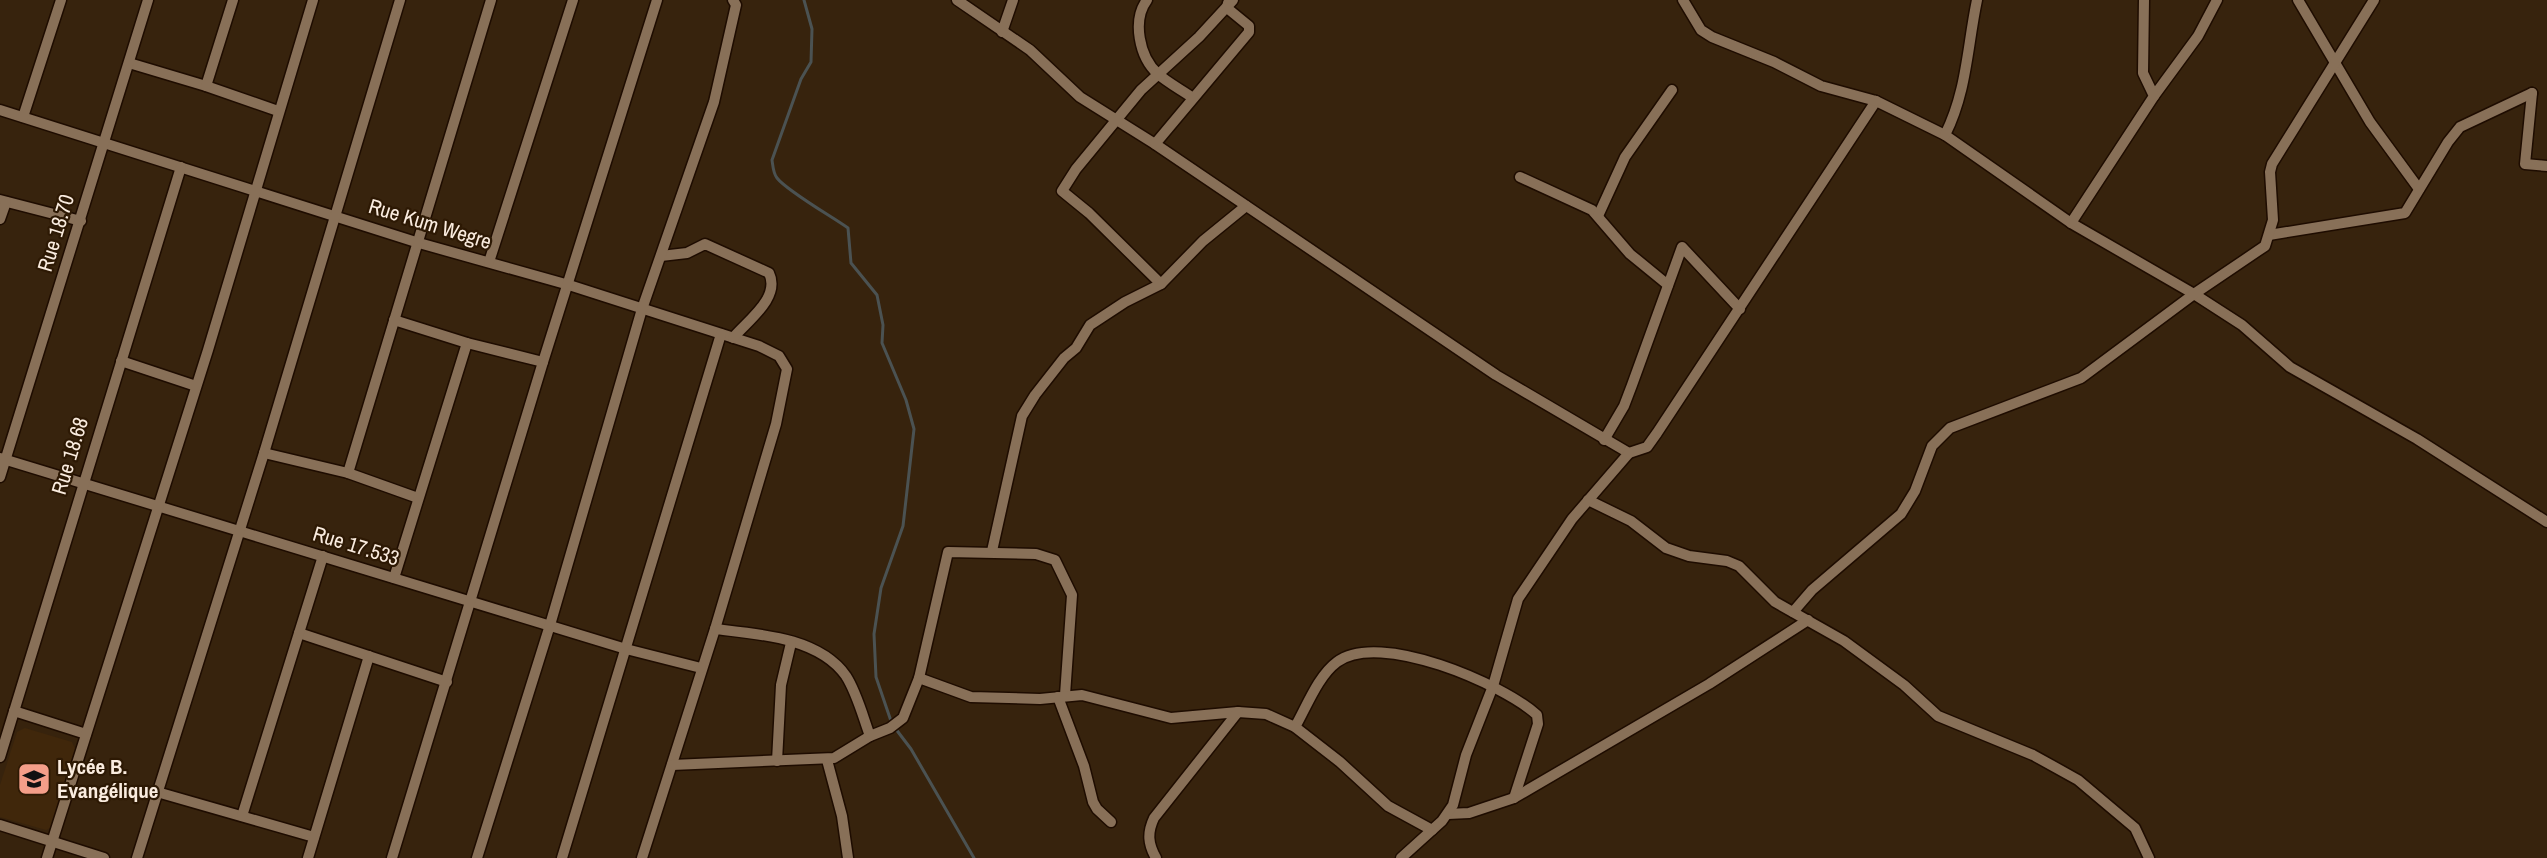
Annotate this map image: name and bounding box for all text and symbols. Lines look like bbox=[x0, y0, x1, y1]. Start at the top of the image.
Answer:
street label: Rue 18.70 bbox=[30, 191, 81, 275]
street label: Rue Kum Wegre bbox=[365, 191, 495, 256]
street label: Rue 18.68 bbox=[44, 414, 95, 498]
street label: Rue 17.533 bbox=[309, 519, 403, 572]
place label: Lycée B. Evangélique bbox=[57, 752, 158, 805]
school or university icon: Lycée B. Evangélique bbox=[16, 761, 52, 797]

